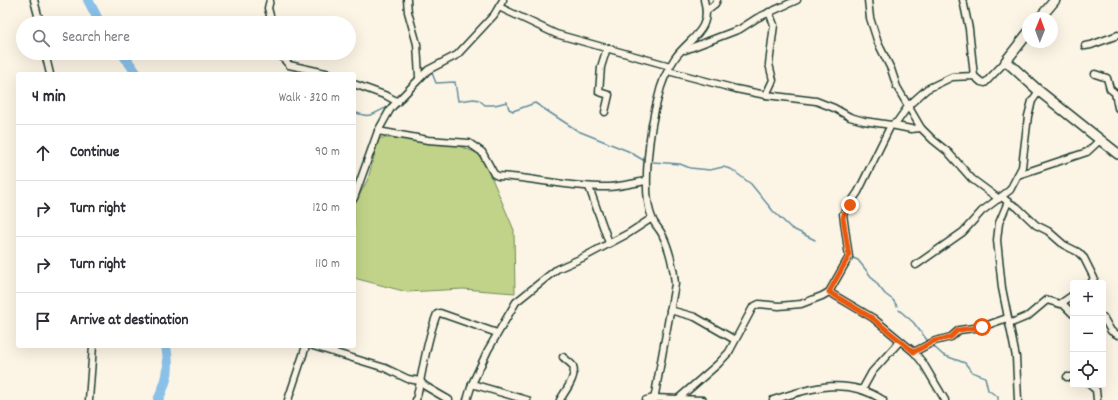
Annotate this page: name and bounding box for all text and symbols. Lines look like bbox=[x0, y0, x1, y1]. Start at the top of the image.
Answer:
north arrow bbox=[1022, 12, 1058, 48]
search box bbox=[16, 16, 356, 60]
icon: search bbox=[30, 27, 52, 49]
text: Search here bbox=[62, 27, 130, 49]
text: 4 min bbox=[32, 86, 66, 110]
text: Walk · 320 m bbox=[279, 89, 340, 108]
icon: ahead bbox=[32, 142, 54, 164]
text: Continue bbox=[70, 142, 119, 164]
text: 90 m bbox=[315, 143, 340, 162]
route end bbox=[841, 196, 859, 214]
icon: right bbox=[32, 198, 54, 220]
text: Turn right bbox=[70, 198, 126, 220]
text: 120 m bbox=[312, 199, 340, 218]
icon: right bbox=[32, 254, 54, 276]
text: Turn right bbox=[70, 254, 126, 276]
text: 110 m bbox=[315, 255, 340, 274]
map controls bbox=[1070, 280, 1106, 388]
button: + bbox=[1070, 280, 1106, 316]
icon: arrive bbox=[32, 310, 54, 332]
text: Arrive at destination bbox=[70, 310, 188, 332]
button: − bbox=[1070, 316, 1106, 352]
route start bbox=[973, 318, 991, 336]
button: locate bbox=[1070, 352, 1106, 388]

